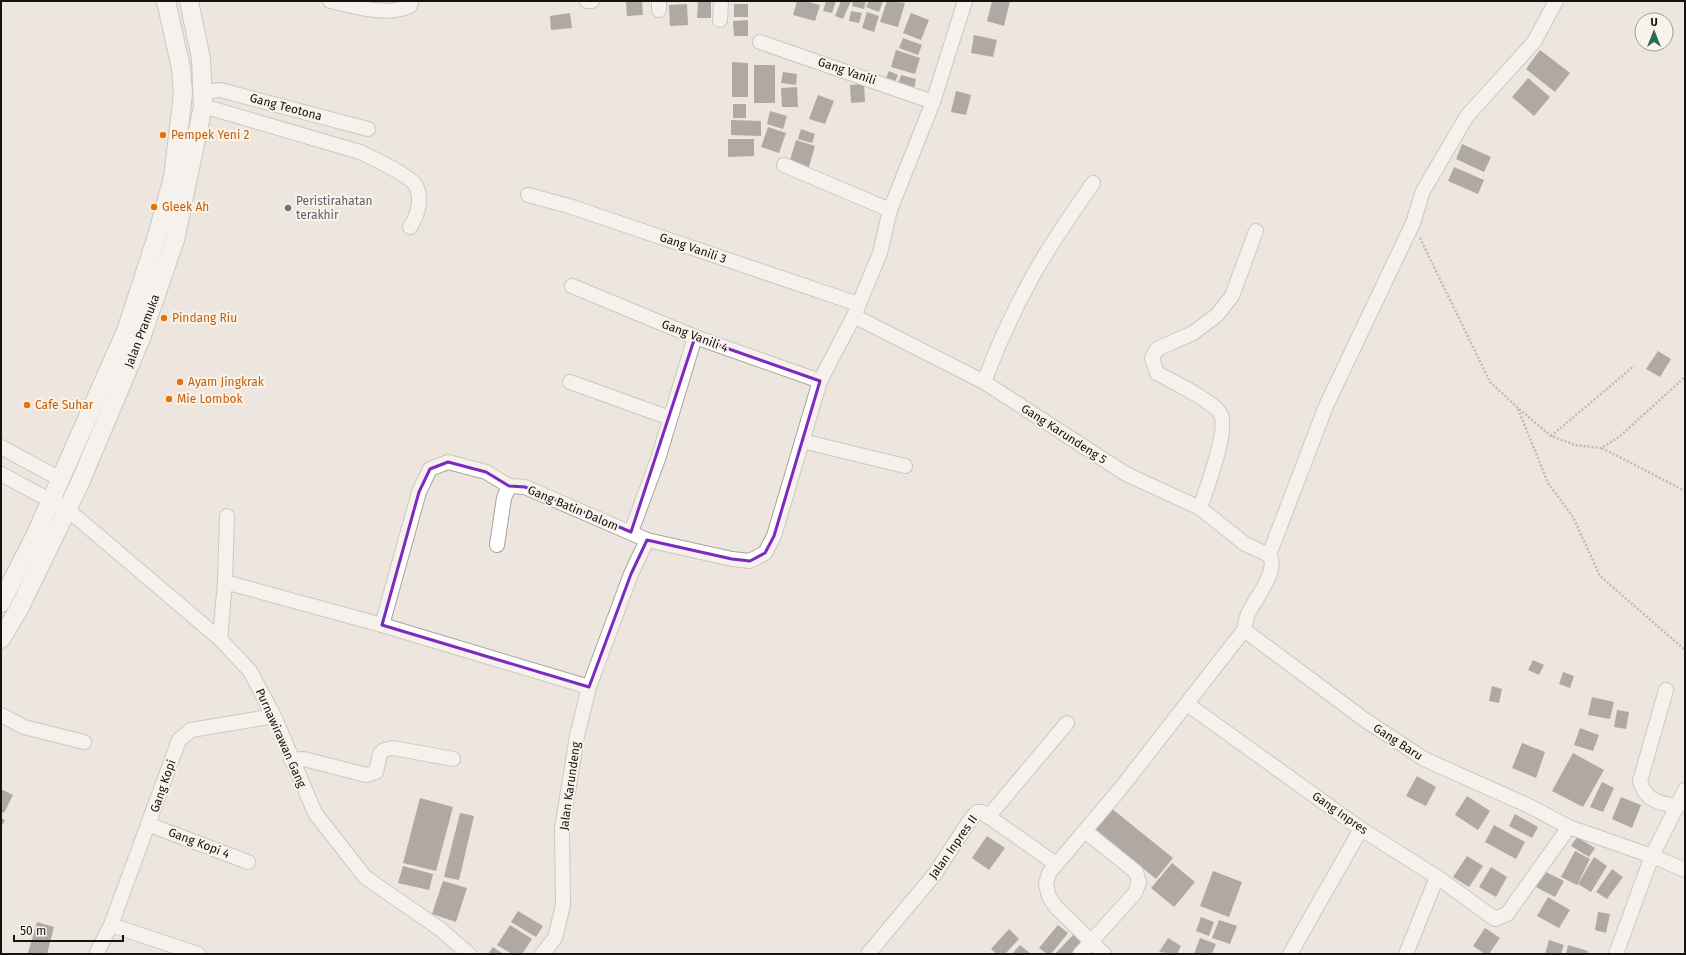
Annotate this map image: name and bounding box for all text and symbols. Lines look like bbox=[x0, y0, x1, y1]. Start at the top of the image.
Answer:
north arrow bbox=[1634, 12, 1674, 52]
text: U bbox=[1650, 16, 1658, 29]
street label: Gang Vanili bbox=[816, 55, 878, 87]
street label: Gang Teotona bbox=[248, 91, 324, 123]
place label: Pempek Yeni 2 bbox=[171, 128, 249, 142]
marker: Pempek Yeni 2 bbox=[158, 130, 168, 140]
place label: Peristirahatan terakhir bbox=[296, 194, 373, 222]
place label: Gleek Ah bbox=[162, 200, 209, 214]
marker: Gleek Ah bbox=[149, 202, 159, 212]
marker: Peristirahatan terakhir bbox=[283, 203, 293, 213]
street label: Gang Vanili 3 bbox=[658, 230, 728, 266]
street label: Jalan Pramuka bbox=[122, 292, 162, 370]
place label: Pindang Riu bbox=[172, 311, 237, 325]
marker: Pindang Riu bbox=[159, 313, 169, 323]
street label: Gang Vanili 4 bbox=[660, 317, 731, 355]
place label: Ayam Jingkrak bbox=[188, 375, 265, 389]
marker: Ayam Jingkrak bbox=[175, 377, 185, 387]
place label: Mie Lombok bbox=[177, 392, 244, 406]
marker: Mie Lombok bbox=[164, 394, 174, 404]
place label: Cafe Suhar bbox=[35, 398, 94, 412]
marker: Cafe Suhar bbox=[22, 400, 32, 410]
street label: Gang Karundeng 5 bbox=[1019, 401, 1109, 467]
street label: Gang Batin Dalom bbox=[526, 483, 620, 533]
street label: Purnawirawan Gang bbox=[253, 686, 309, 790]
street label: Gang Baru bbox=[1371, 721, 1425, 763]
street label: Jalan Karundeng bbox=[557, 740, 583, 831]
street label: Gang Kopi bbox=[147, 758, 179, 814]
street label: Gang Inpres bbox=[1309, 789, 1371, 838]
street label: Jalan Inpres II bbox=[926, 812, 980, 882]
street label: Gang Kopi 4 bbox=[166, 825, 232, 861]
scale bar bbox=[14, 917, 123, 943]
text: 50 m bbox=[20, 924, 46, 938]

